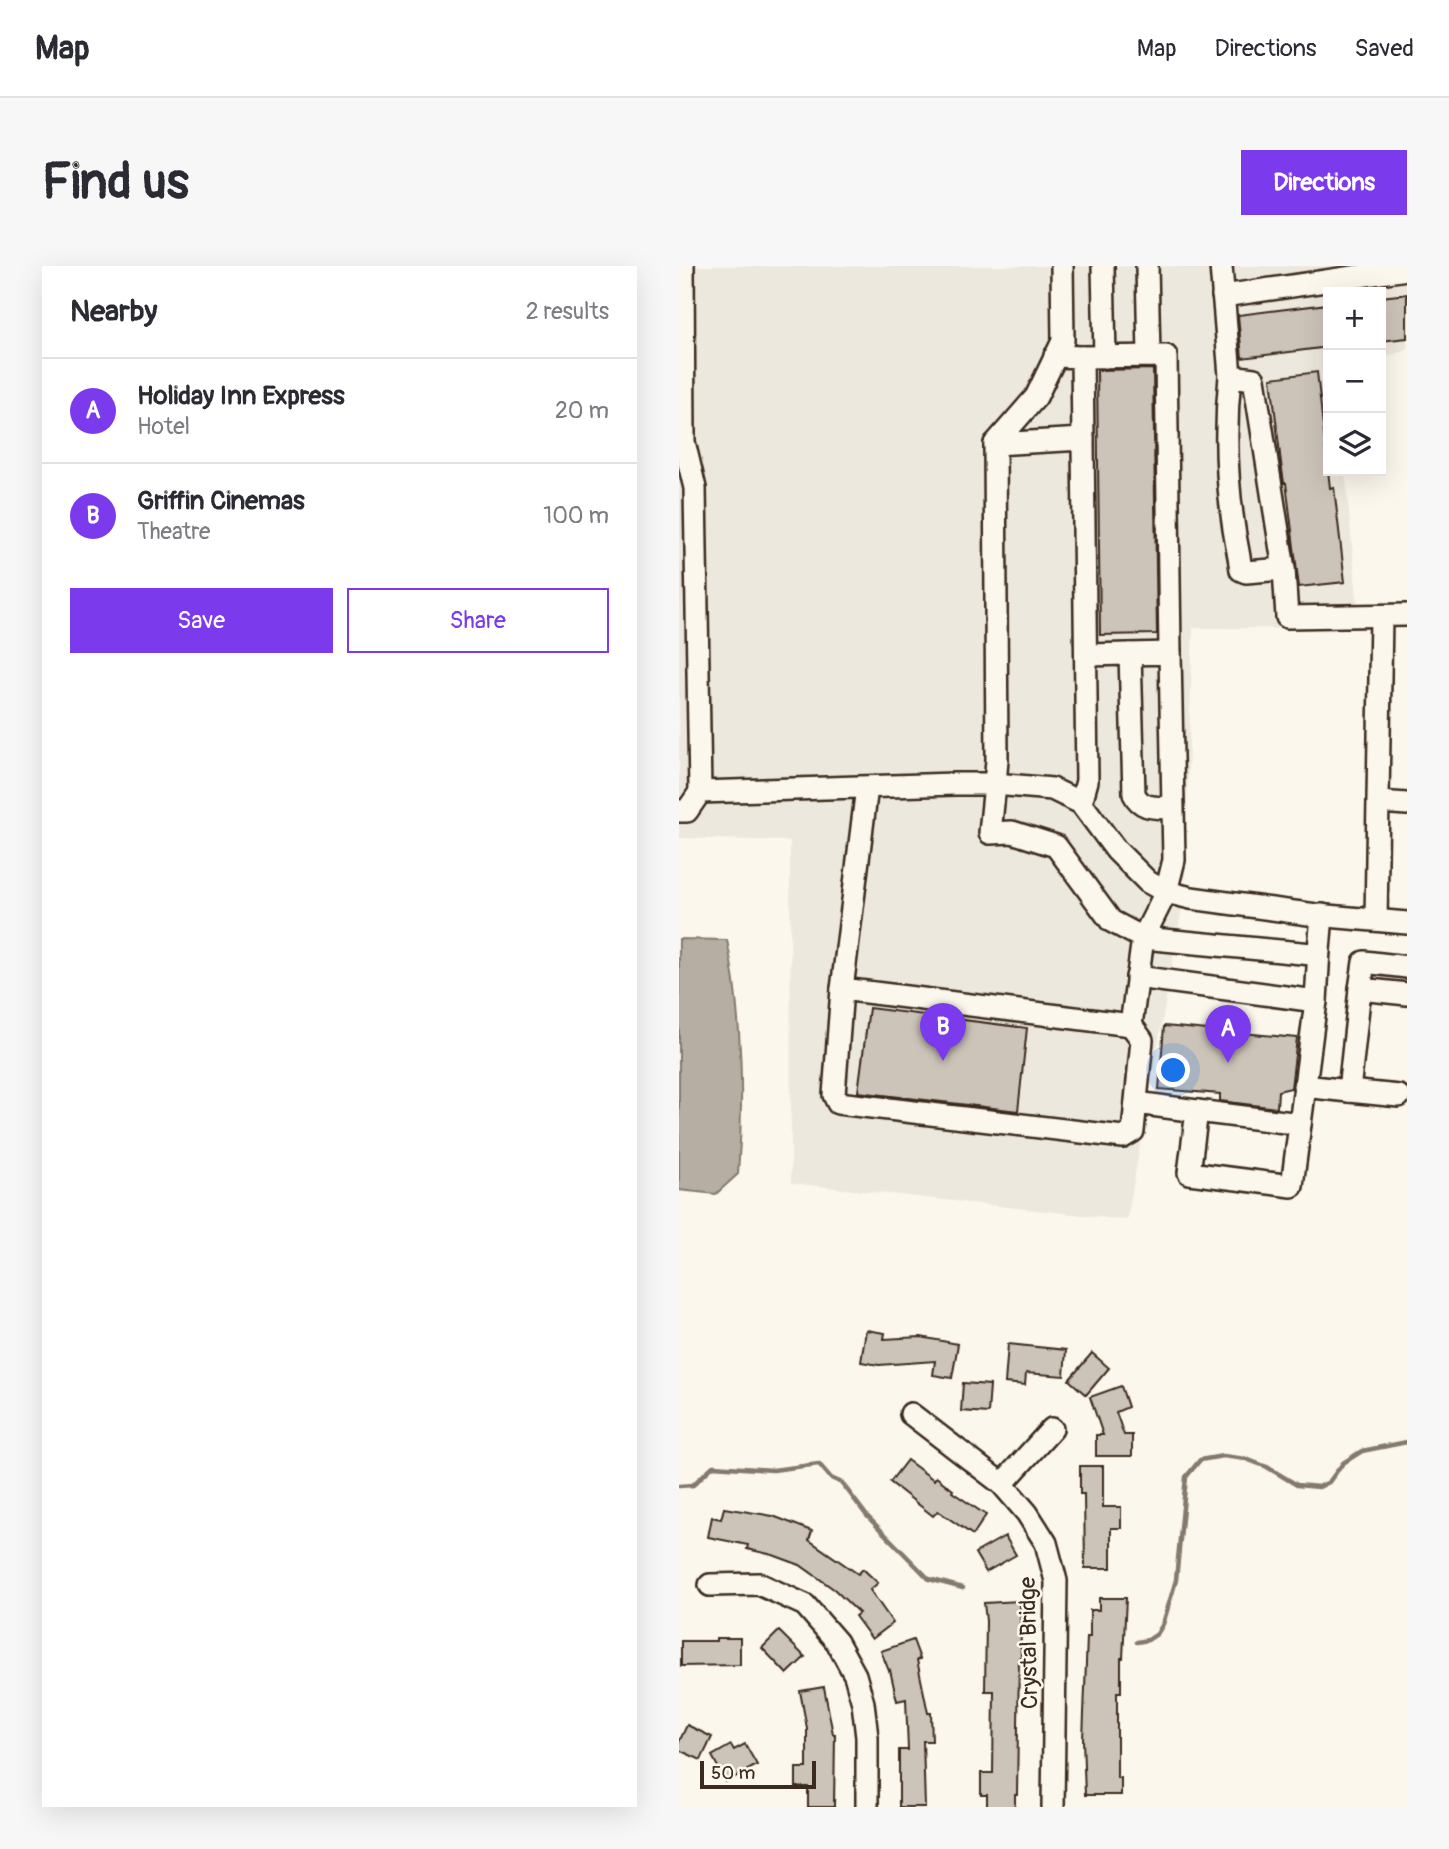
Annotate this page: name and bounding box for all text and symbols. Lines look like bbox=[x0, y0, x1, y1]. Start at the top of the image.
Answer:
text: Map bbox=[35, 28, 90, 69]
text: Map bbox=[1137, 34, 1177, 63]
text: Directions bbox=[1215, 34, 1316, 63]
text: Saved bbox=[1354, 34, 1414, 63]
button: Directions bbox=[1241, 150, 1407, 215]
text: Find us bbox=[42, 152, 189, 213]
map controls bbox=[1323, 287, 1386, 476]
button: + bbox=[1323, 287, 1386, 350]
text: Nearby bbox=[70, 293, 157, 330]
text: 2 results bbox=[526, 297, 609, 326]
button: − bbox=[1323, 350, 1386, 413]
text: Holiday Inn Express bbox=[137, 380, 345, 412]
text: A bbox=[86, 396, 100, 425]
text: 20 m bbox=[555, 396, 609, 425]
text: Hotel bbox=[137, 412, 190, 441]
button: layers bbox=[1323, 413, 1386, 476]
text: Griffin Cinemas bbox=[137, 485, 305, 517]
text: B bbox=[86, 501, 100, 530]
text: 100 m bbox=[543, 501, 609, 530]
text: Theatre bbox=[137, 517, 210, 546]
button: Save bbox=[70, 588, 333, 653]
button: Share bbox=[347, 588, 609, 653]
pin: B bbox=[920, 1003, 966, 1061]
pin: A bbox=[1205, 1005, 1251, 1063]
your location bbox=[1156, 1053, 1190, 1087]
street label: Crystal Bridge bbox=[1013, 1576, 1044, 1709]
scale bar bbox=[700, 1758, 815, 1790]
text: 50 m bbox=[711, 1761, 755, 1785]

